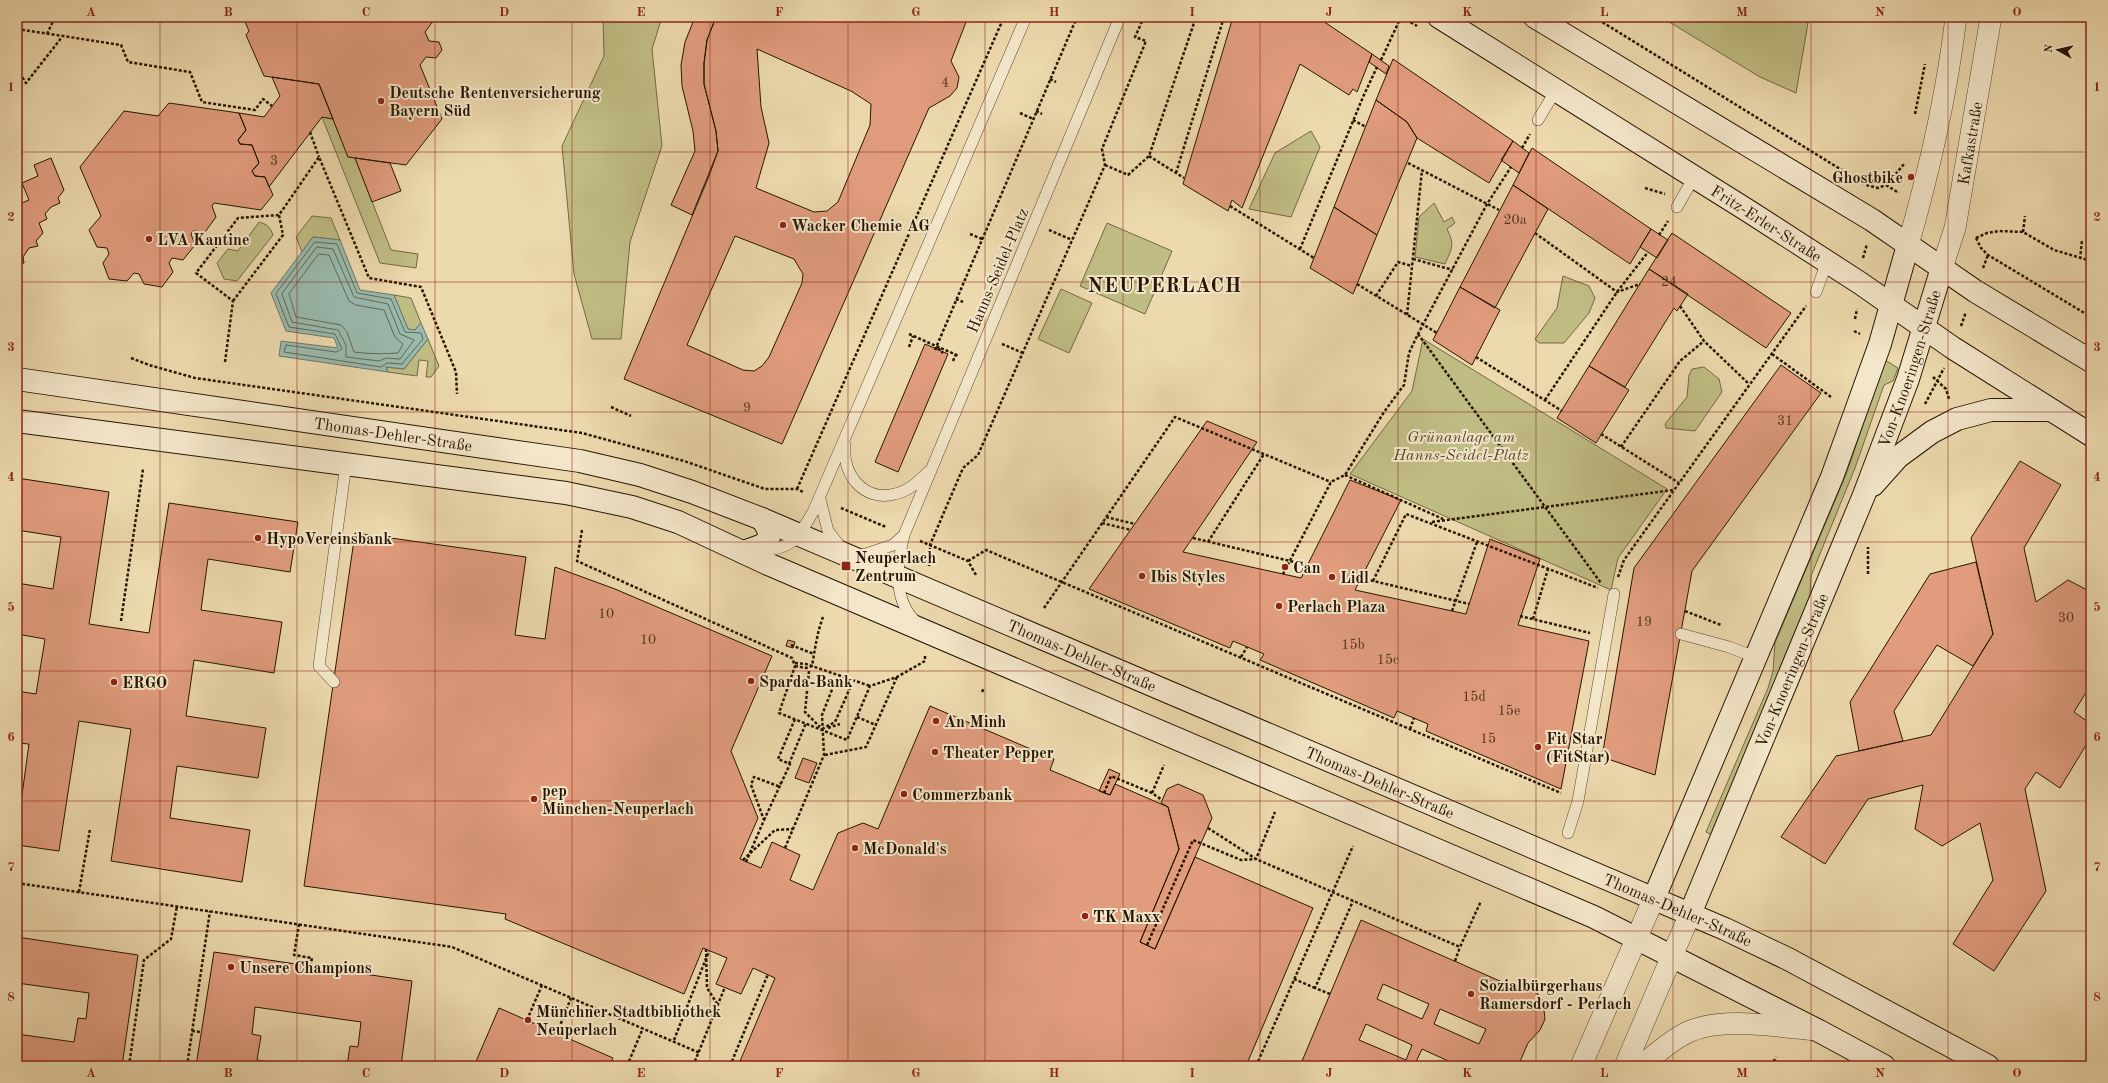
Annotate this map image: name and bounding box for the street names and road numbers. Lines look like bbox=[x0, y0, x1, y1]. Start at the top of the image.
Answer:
street label: Kafkastraße bbox=[1956, 101, 1986, 187]
street label: Fritz-Erler-Straße bbox=[1707, 184, 1824, 266]
street label: Hanns-Seidel-Platz bbox=[965, 206, 1032, 336]
street label: Von-Knoeringen-Straße bbox=[1877, 288, 1945, 450]
street label: Thomas-Dehler-Straße bbox=[312, 416, 473, 455]
street label: Von-Knoeringen-Straße bbox=[1754, 592, 1832, 750]
street label: Thomas-Dehler-Straße bbox=[1004, 618, 1158, 696]
street label: Thomas-Dehler-Straße bbox=[1302, 745, 1456, 823]
street label: Thomas-Dehler-Straße bbox=[1601, 872, 1754, 951]

